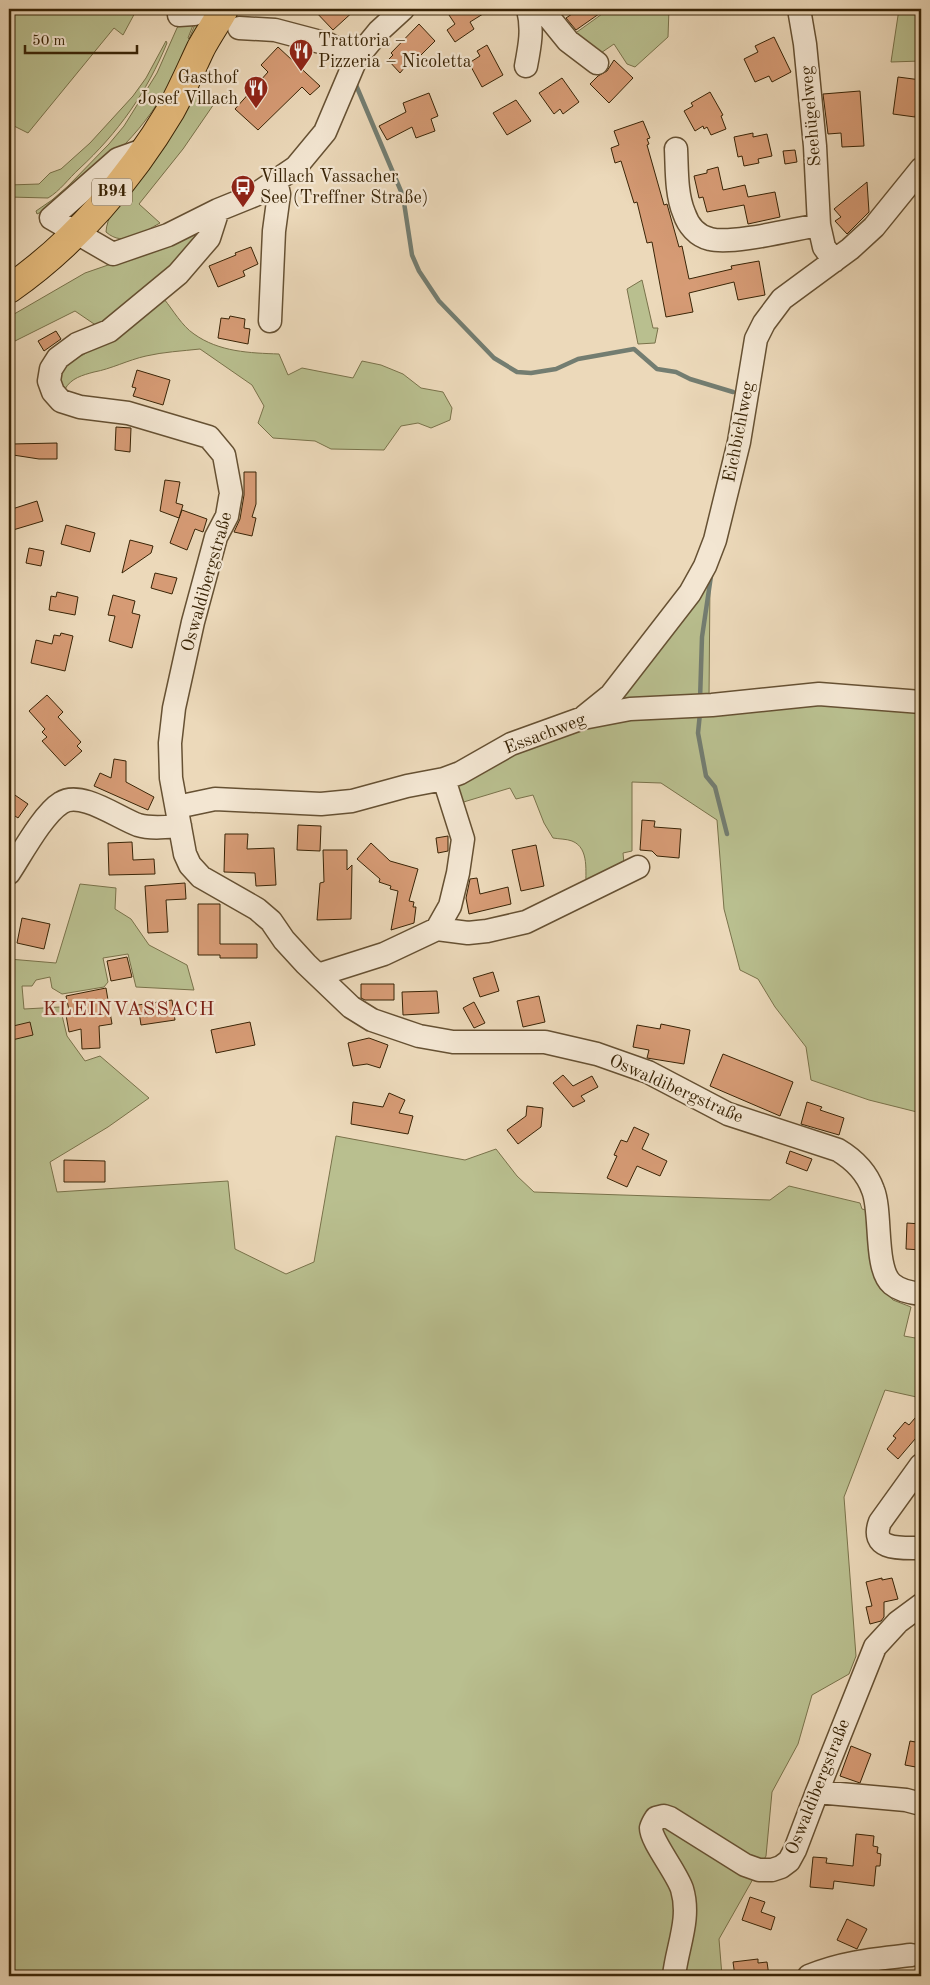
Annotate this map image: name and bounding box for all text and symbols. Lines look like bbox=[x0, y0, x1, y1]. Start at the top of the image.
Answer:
scale bar bbox=[25, 22, 138, 54]
place label: Trattoria – Pizzeria – Nicoletta bbox=[318, 32, 472, 71]
text: 50 m bbox=[32, 34, 66, 49]
restaurant icon: Trattoria – Pizzeria – Nicoletta bbox=[288, 38, 314, 72]
street label: Seehügelweg bbox=[798, 65, 824, 167]
place label: Gasthof Josef Villach bbox=[138, 69, 239, 108]
restaurant icon: Gasthof Josef Villach bbox=[243, 75, 269, 109]
place label: Villach Vassacher See (Treffner Straße) bbox=[260, 168, 428, 207]
bus stop icon: Villach Vassacher See (Treffner Straße) bbox=[230, 174, 256, 208]
road number: B94 bbox=[92, 178, 132, 206]
street label: Eichbichlweg bbox=[720, 380, 758, 484]
street label: Oswaldibergstraße bbox=[178, 510, 236, 654]
street label: Essachweg bbox=[502, 710, 588, 758]
district label: KLEINVASSACH bbox=[42, 1000, 216, 1020]
street label: Oswaldibergstraße bbox=[606, 1051, 746, 1127]
street label: Oswaldibergstraße bbox=[783, 1717, 853, 1857]

